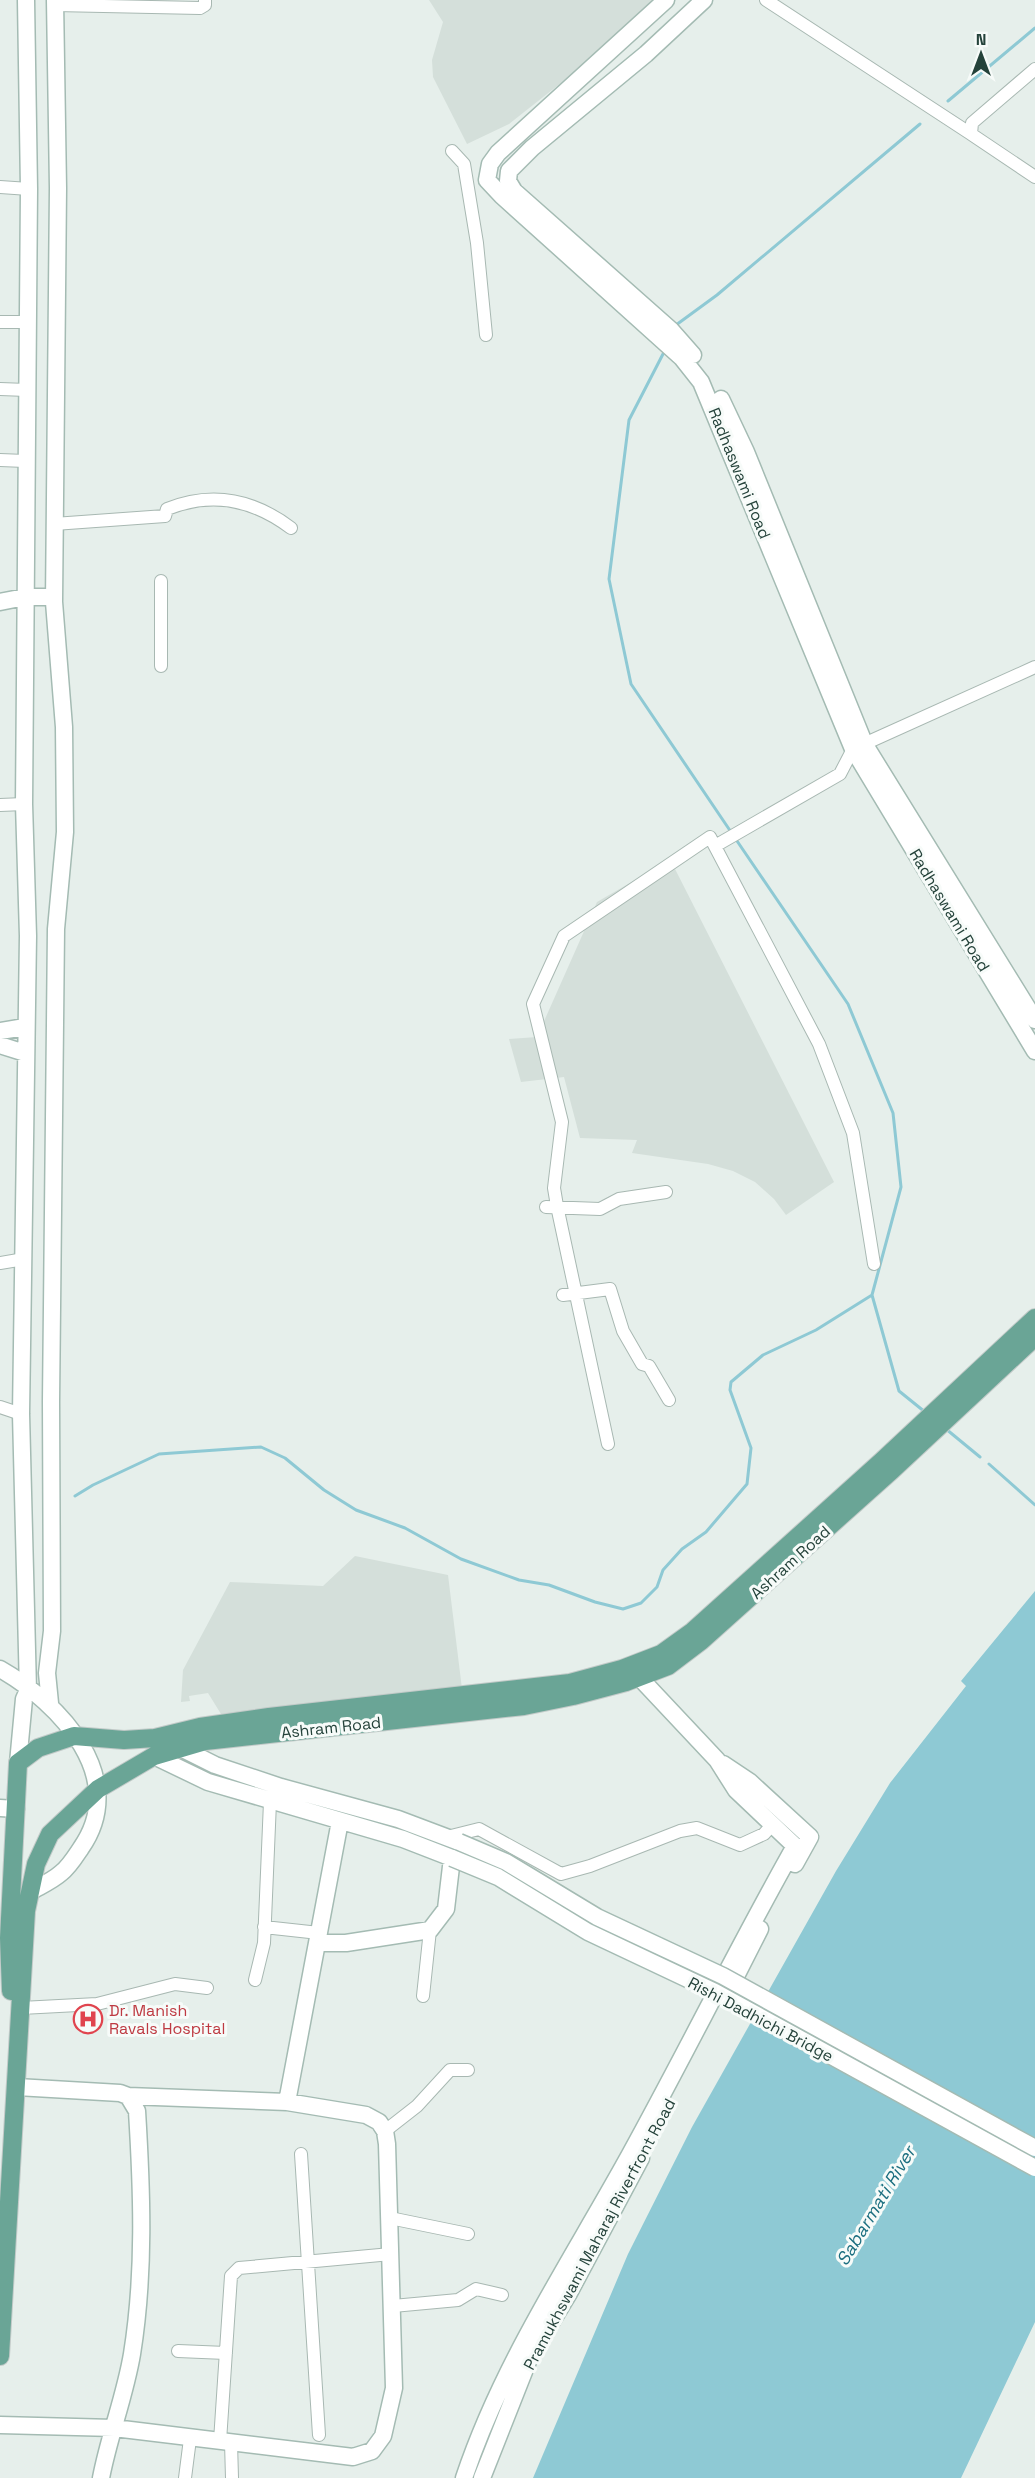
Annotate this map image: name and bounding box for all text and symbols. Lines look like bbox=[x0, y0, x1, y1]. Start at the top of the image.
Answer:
north arrow bbox=[951, 24, 1011, 84]
text: N bbox=[976, 29, 986, 50]
street label: Radhaswami Road bbox=[704, 405, 775, 542]
street label: Radhaswami Road bbox=[905, 845, 995, 975]
street label: Ashram Road bbox=[746, 1521, 835, 1604]
street label: Ashram Road bbox=[280, 1712, 382, 1743]
street label: Rishi Dadhichi Bridge bbox=[684, 1972, 837, 2067]
place label: Dr. Manish Ravals Hospital bbox=[109, 2000, 225, 2039]
hospital icon: Dr. Manish Ravals Hospital bbox=[72, 2003, 104, 2035]
street label: Pramukhswami Maharaj Riverfront Road bbox=[519, 2095, 680, 2374]
water label: Sabarmati River bbox=[831, 2140, 921, 2270]

